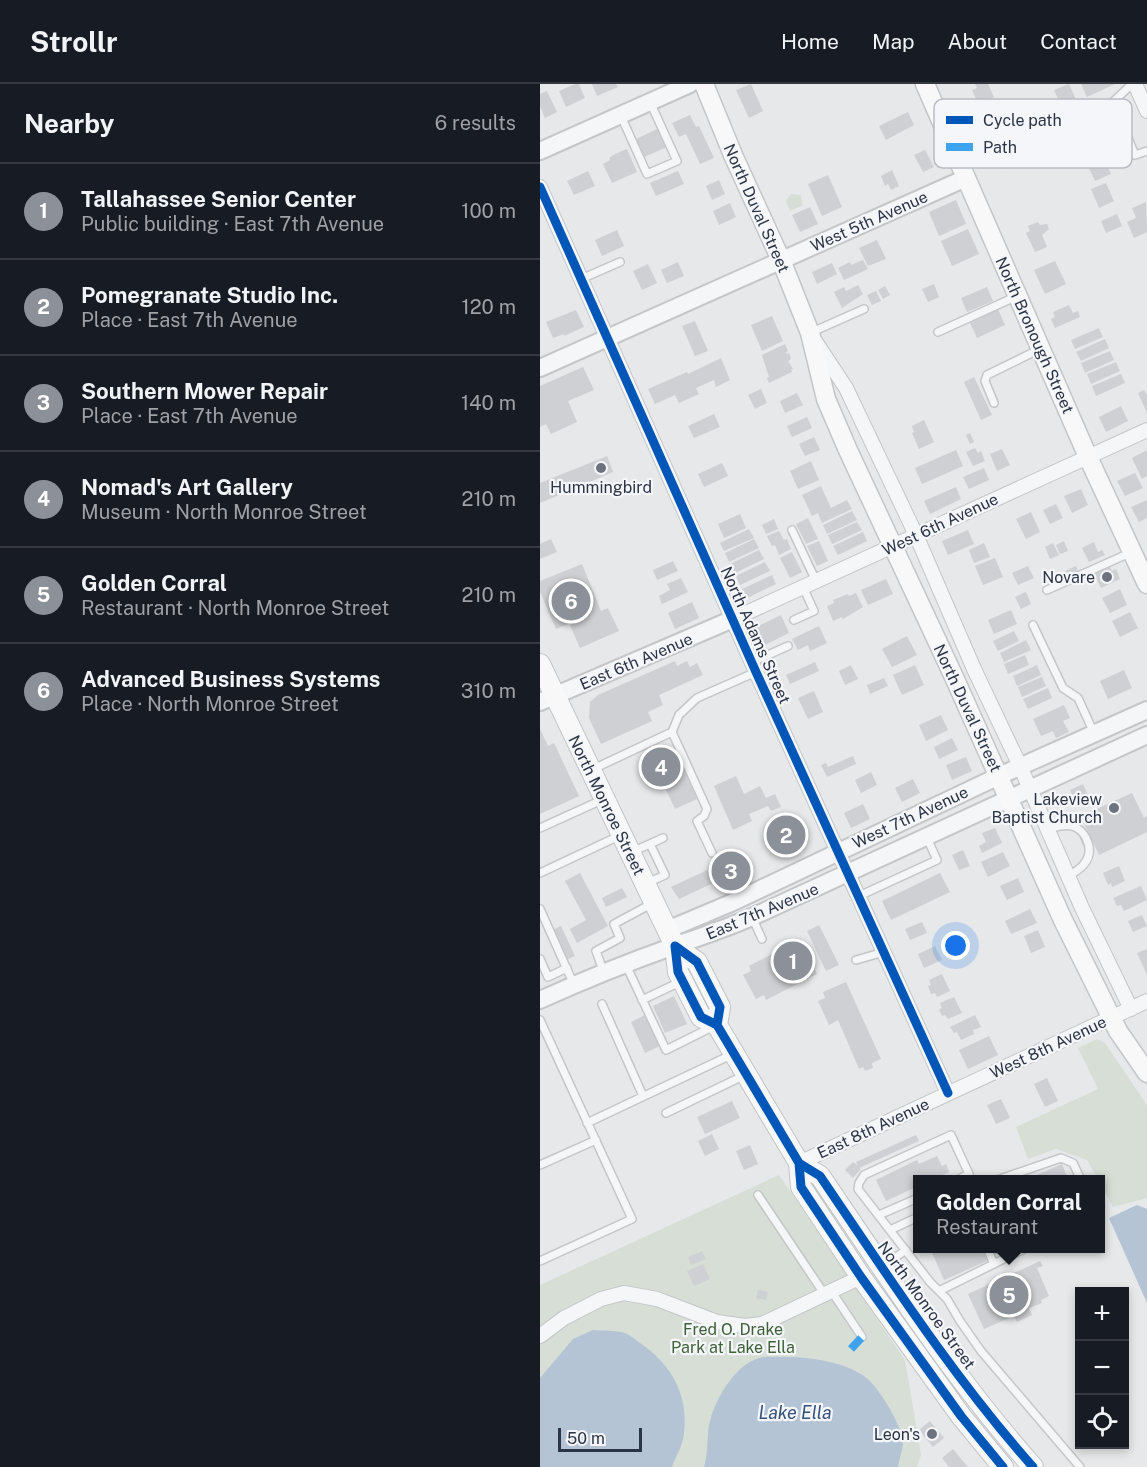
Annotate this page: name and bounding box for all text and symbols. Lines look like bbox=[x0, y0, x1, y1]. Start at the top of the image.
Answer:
text: Strollr bbox=[30, 25, 118, 58]
text: Home bbox=[781, 29, 839, 54]
text: Map bbox=[872, 29, 915, 54]
text: About bbox=[948, 29, 1007, 54]
text: Contact bbox=[1040, 29, 1117, 54]
legend bbox=[934, 99, 1132, 168]
text: Nearby bbox=[24, 108, 114, 139]
text: 6 results bbox=[435, 111, 516, 135]
text: Cycle path bbox=[983, 111, 1062, 130]
text: Path bbox=[983, 138, 1017, 157]
street label: North Duval Street bbox=[720, 141, 793, 276]
text: Tallahassee Senior Center bbox=[81, 186, 356, 212]
street label: West 5th Avenue bbox=[808, 187, 931, 256]
text: 1 bbox=[39, 199, 48, 223]
text: 100 m bbox=[461, 199, 516, 223]
text: Public building · East 7th Avenue bbox=[81, 212, 384, 236]
street label: North Bronough Street bbox=[991, 254, 1078, 417]
text: Pomegranate Studio Inc. bbox=[81, 282, 338, 308]
text: 2 bbox=[37, 295, 50, 319]
text: 120 m bbox=[462, 295, 516, 319]
text: Place · East 7th Avenue bbox=[81, 308, 298, 332]
text: Southern Mower Repair bbox=[81, 378, 328, 404]
text: 3 bbox=[37, 391, 50, 415]
text: 140 m bbox=[461, 391, 516, 415]
text: Place · East 7th Avenue bbox=[81, 404, 298, 428]
marker: Hummingbird bbox=[594, 461, 608, 475]
text: Nomad's Art Gallery bbox=[81, 474, 293, 500]
place label: Hummingbird bbox=[550, 478, 652, 497]
text: 4 bbox=[37, 487, 50, 511]
text: 210 m bbox=[462, 487, 516, 511]
street label: West 6th Avenue bbox=[879, 489, 1001, 560]
text: Museum · North Monroe Street bbox=[81, 500, 367, 524]
street label: North Adams Street bbox=[717, 564, 794, 707]
place label: Novare bbox=[1042, 568, 1095, 587]
text: Golden Corral bbox=[81, 570, 227, 596]
marker: Novare bbox=[1100, 570, 1114, 584]
pin: 6 bbox=[552, 578, 591, 624]
text: 5 bbox=[37, 583, 50, 607]
text: 210 m bbox=[462, 583, 516, 607]
text: Restaurant · North Monroe Street bbox=[81, 596, 389, 620]
street label: East 6th Avenue bbox=[577, 629, 696, 694]
street label: North Duval Street bbox=[930, 641, 1006, 775]
text: Advanced Business Systems bbox=[81, 666, 380, 692]
text: 6 bbox=[37, 679, 50, 703]
text: 310 m bbox=[461, 679, 516, 703]
text: Place · North Monroe Street bbox=[81, 692, 339, 716]
street label: North Monroe Street bbox=[564, 732, 649, 878]
pin: 4 bbox=[642, 744, 680, 790]
street label: West 7th Avenue bbox=[849, 782, 971, 853]
place label: Lakeview Baptist Church bbox=[991, 790, 1103, 827]
marker: Lakeview Baptist Church bbox=[1107, 801, 1121, 815]
pin: 2 bbox=[766, 812, 806, 858]
pin: 3 bbox=[712, 848, 750, 894]
street label: East 7th Avenue bbox=[703, 879, 821, 944]
your location bbox=[941, 931, 970, 960]
pin: 1 bbox=[774, 938, 812, 984]
street label: West 8th Avenue bbox=[987, 1012, 1109, 1083]
street label: East 8th Avenue bbox=[814, 1094, 932, 1163]
popup bbox=[913, 1175, 1105, 1253]
text: Golden Corral bbox=[936, 1189, 1082, 1215]
text: Restaurant bbox=[936, 1215, 1038, 1239]
street label: North Monroe Street bbox=[874, 1238, 979, 1373]
pin: 5 bbox=[990, 1272, 1028, 1318]
map controls bbox=[1075, 1287, 1129, 1449]
button: + bbox=[1075, 1287, 1129, 1341]
park label: Fred O. Drake Park at Lake Ella bbox=[671, 1320, 795, 1357]
button: − bbox=[1075, 1341, 1129, 1395]
button: locate bbox=[1075, 1395, 1129, 1449]
water label: Lake Ella bbox=[758, 1402, 832, 1423]
scale bar bbox=[558, 1425, 642, 1452]
place label: Leon's bbox=[874, 1425, 920, 1444]
marker: Leon's bbox=[925, 1427, 939, 1441]
text: 50 m bbox=[567, 1429, 605, 1448]

